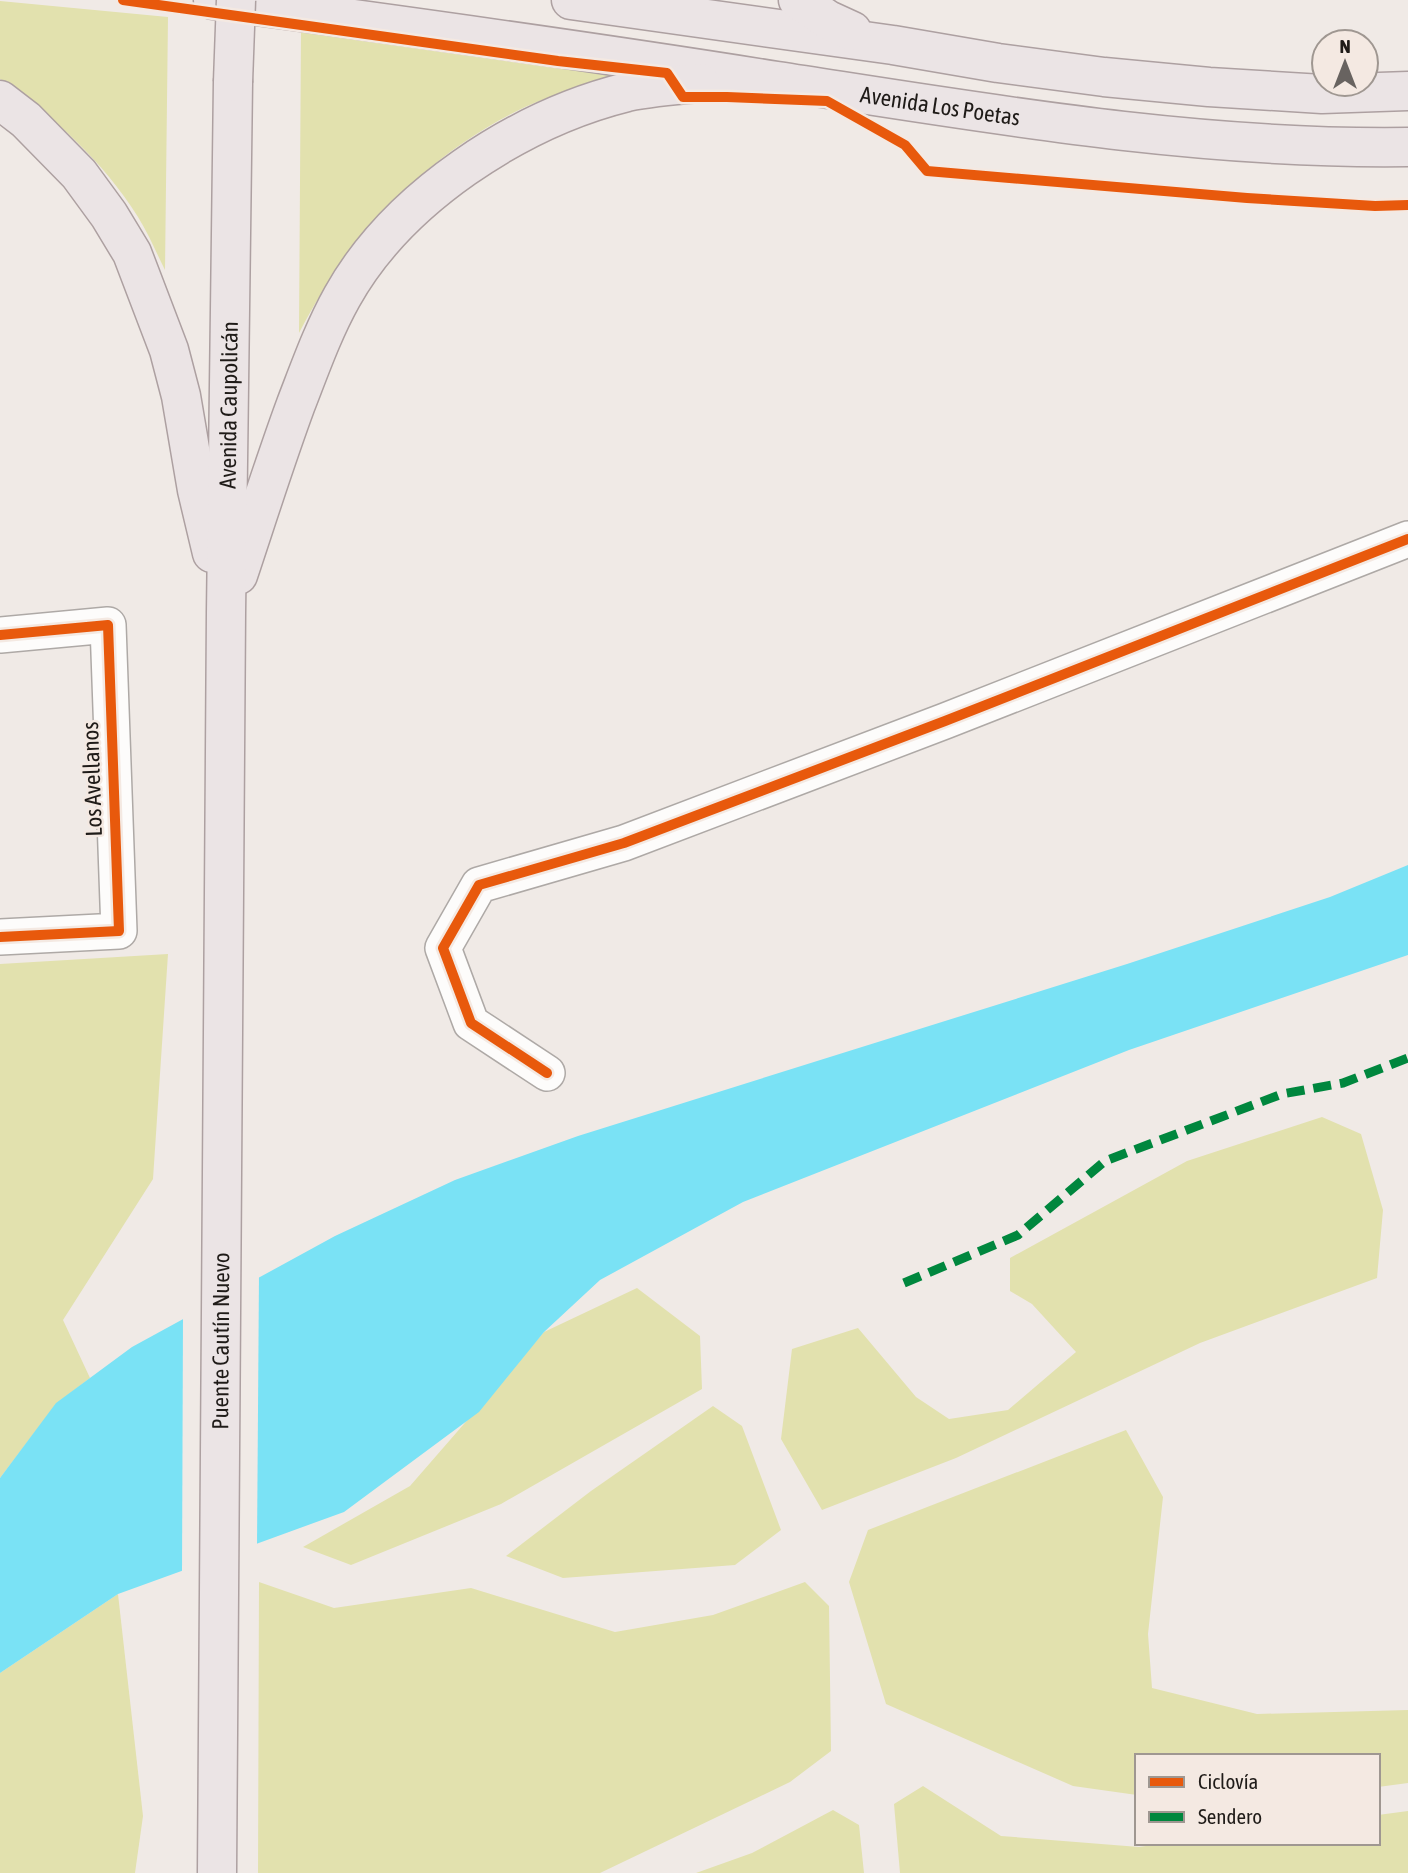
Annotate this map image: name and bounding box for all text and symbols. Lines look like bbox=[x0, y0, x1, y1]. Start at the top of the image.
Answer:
north arrow bbox=[1310, 28, 1380, 98]
text: N bbox=[1339, 35, 1351, 57]
street label: Avenida Los Poetas bbox=[859, 81, 1022, 131]
street label: Avenida Caupolicán bbox=[215, 321, 243, 489]
street label: Los Avellanos bbox=[77, 721, 107, 837]
street label: Puente Cautín Nuevo bbox=[207, 1252, 234, 1430]
legend bbox=[1135, 1754, 1380, 1845]
text: Ciclovía bbox=[1198, 1769, 1258, 1793]
text: Sendero bbox=[1198, 1804, 1262, 1828]

